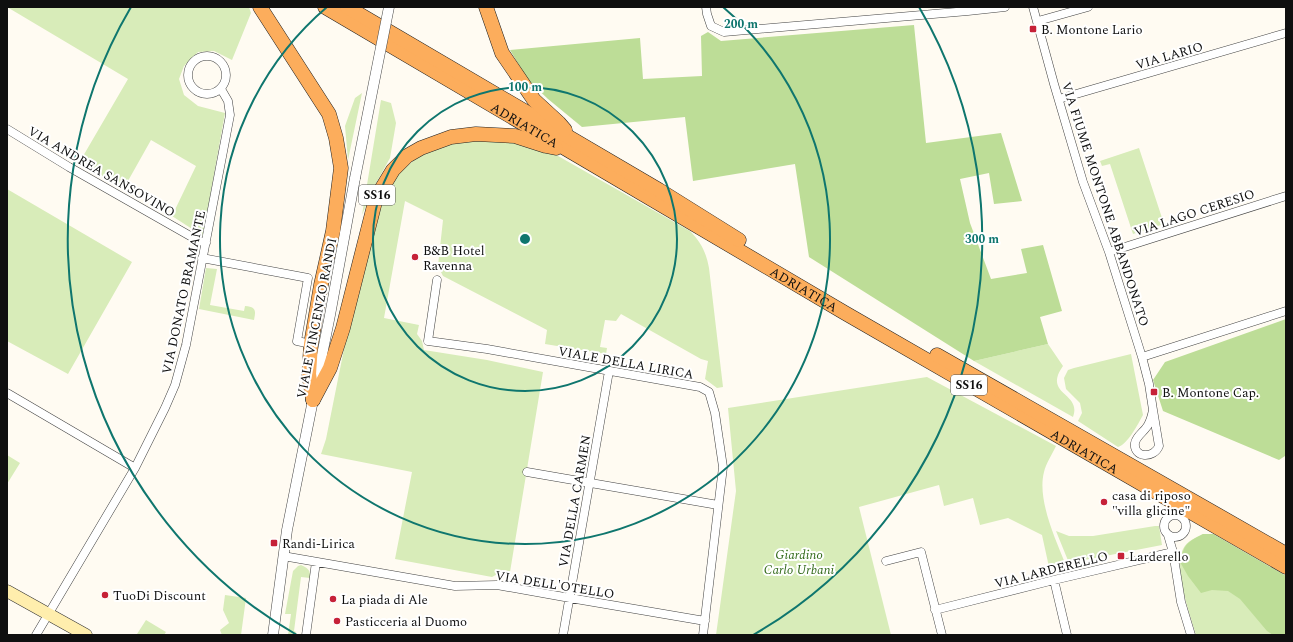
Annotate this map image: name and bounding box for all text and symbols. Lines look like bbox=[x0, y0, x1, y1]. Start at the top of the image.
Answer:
text: 200 m bbox=[724, 15, 758, 34]
place label: B. Montone Lario bbox=[1041, 20, 1143, 40]
marker: B. Montone Lario bbox=[1028, 24, 1038, 34]
street label: VIA LARIO bbox=[1133, 37, 1205, 75]
text: 100 m bbox=[508, 78, 542, 97]
street label: VIA FIUME MONTONE ABBANDONATO bbox=[1056, 80, 1154, 329]
street label: ADRIATICA bbox=[487, 98, 562, 153]
street label: VIA ANDREA SANSOVINO bbox=[24, 121, 179, 222]
street label: VIA LAGO CERESIO bbox=[1131, 184, 1257, 242]
road number: SS16 bbox=[359, 185, 395, 205]
street label: VIA DONATO BRAMANTE bbox=[157, 208, 211, 376]
text: 300 m bbox=[965, 230, 999, 249]
centre of rings bbox=[518, 232, 532, 246]
street label: VIALE VINCENZO RANDI bbox=[292, 236, 342, 400]
place label: B&B Hotel Ravenna bbox=[423, 241, 485, 276]
marker: B&B Hotel Ravenna bbox=[410, 252, 420, 262]
street label: ADRIATICA bbox=[766, 262, 842, 318]
street label: VIALE DELLA LIRICA bbox=[556, 341, 696, 385]
road number: SS16 bbox=[951, 375, 987, 395]
place label: B. Montone Cap. bbox=[1162, 383, 1259, 403]
marker: B. Montone Cap. bbox=[1149, 387, 1159, 397]
street label: ADRIATICA bbox=[1046, 424, 1122, 480]
street label: VIA DELLA CARMEN bbox=[553, 433, 596, 569]
place label: casa di riposo "villa glicine" bbox=[1112, 486, 1191, 521]
marker: casa di riposo "villa glicine" bbox=[1099, 497, 1109, 507]
place label: Randi-Lirica bbox=[282, 534, 356, 554]
marker: Randi-Lirica bbox=[269, 538, 279, 548]
park label: Giardino Carlo Urbani bbox=[764, 545, 835, 580]
street label: VIA LARDERELLO bbox=[992, 546, 1110, 594]
place label: Larderello bbox=[1129, 547, 1188, 567]
marker: Larderello bbox=[1116, 551, 1126, 561]
street label: VIA DELL'OTELLO bbox=[494, 566, 616, 604]
place label: TuoDi Discount bbox=[113, 586, 206, 606]
marker: TuoDi Discount bbox=[100, 590, 110, 600]
place label: La piada di Ale bbox=[341, 590, 428, 610]
marker: La piada di Ale bbox=[328, 594, 338, 604]
place label: Pasticceria al Duomo bbox=[345, 612, 467, 632]
marker: Pasticceria al Duomo bbox=[332, 616, 342, 626]

